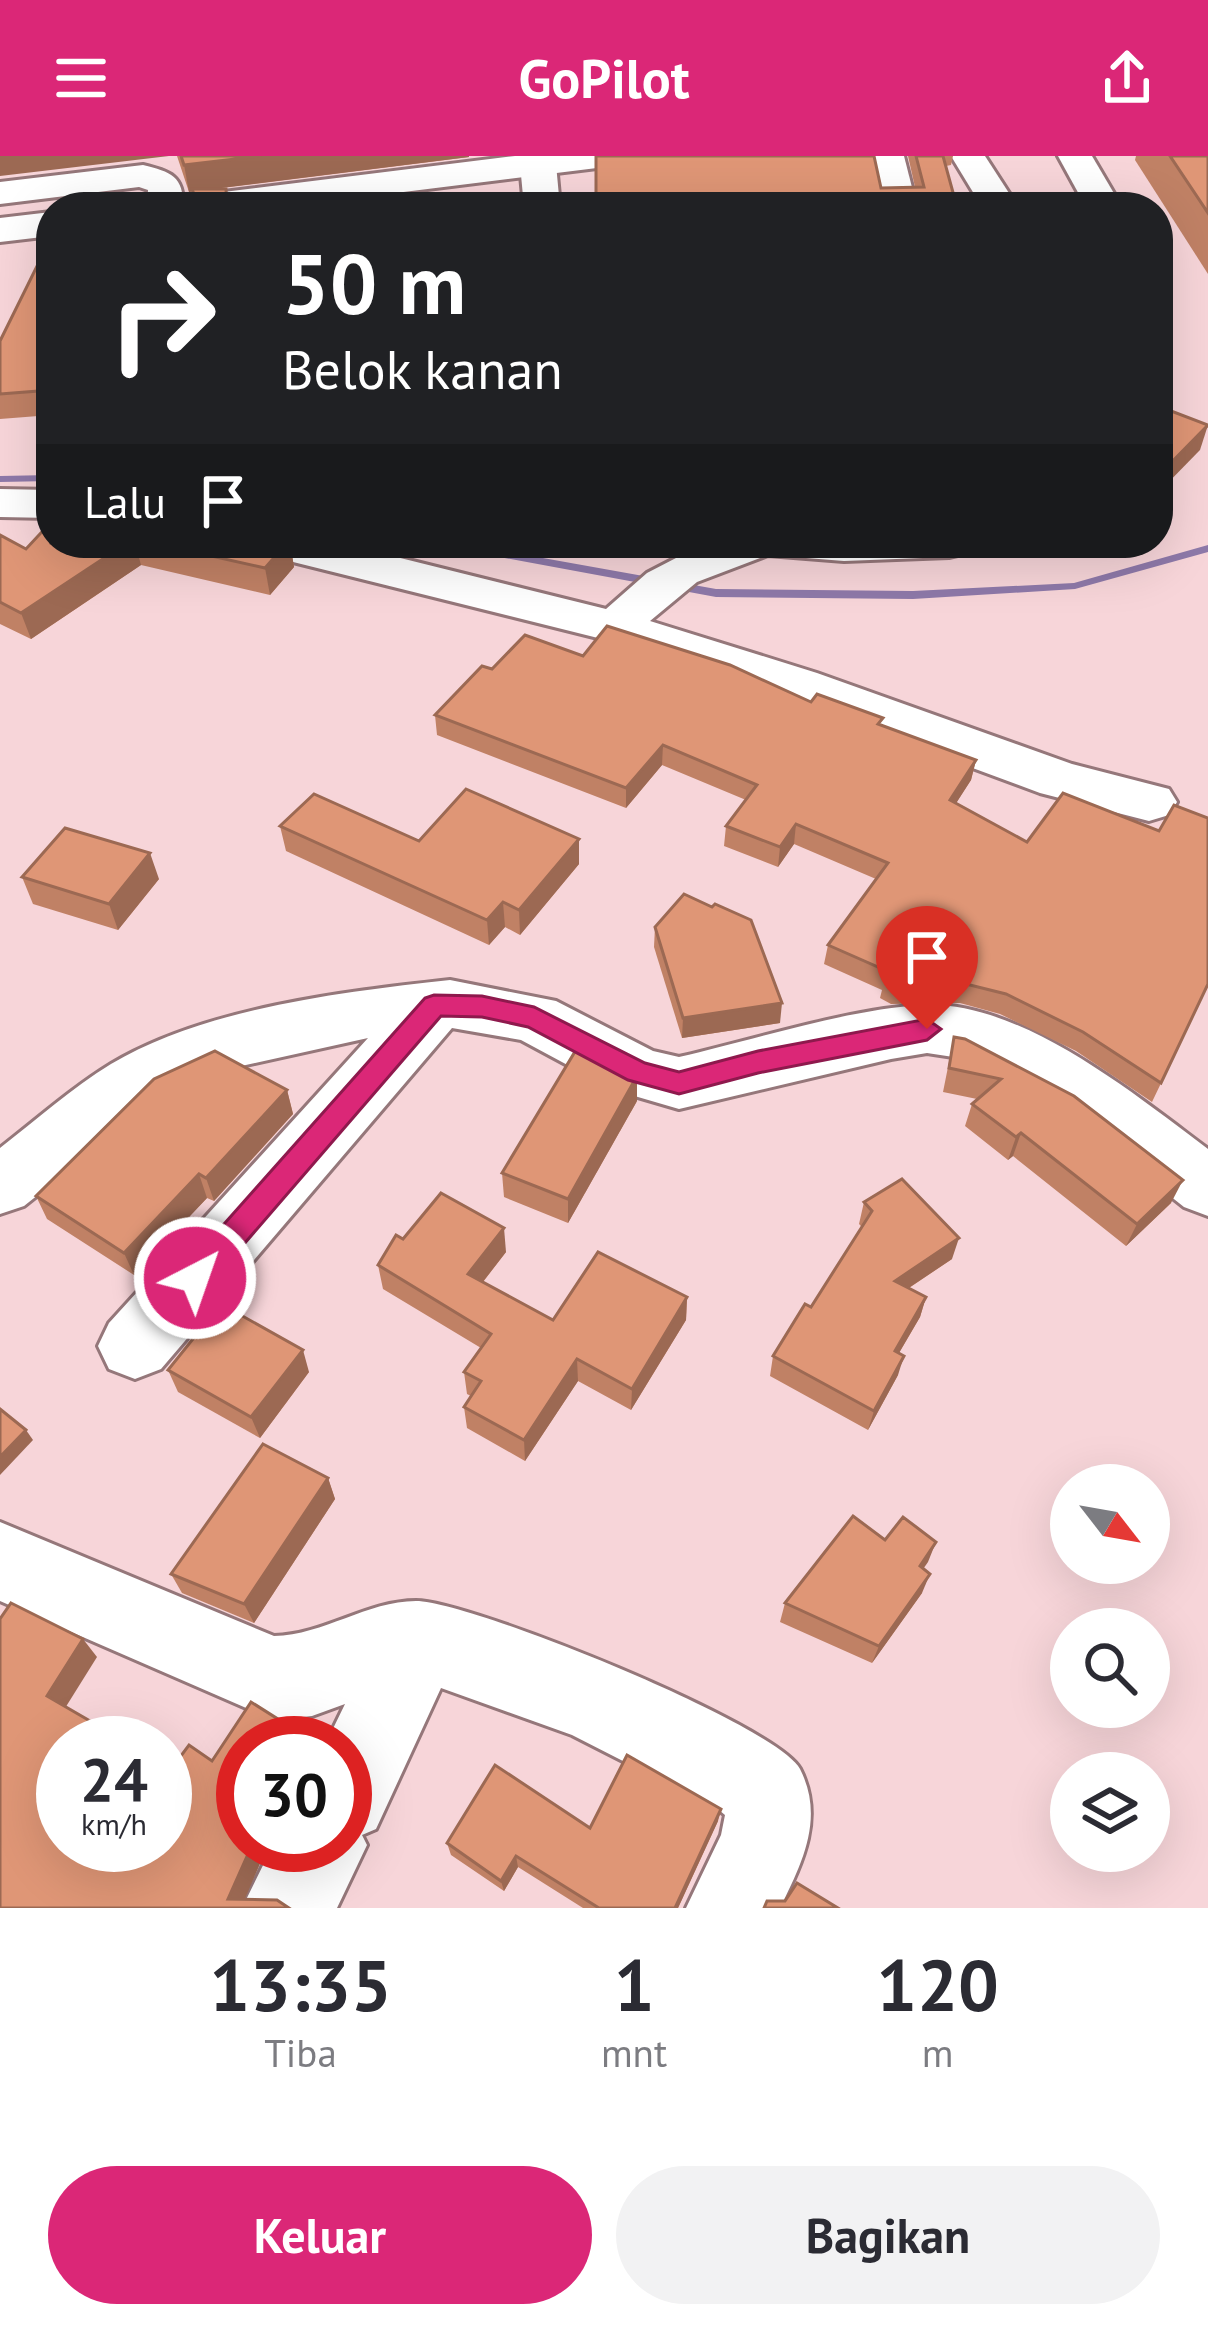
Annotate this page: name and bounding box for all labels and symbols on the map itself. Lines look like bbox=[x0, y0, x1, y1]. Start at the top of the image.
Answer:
pin bbox=[876, 906, 978, 1029]
position arrow bbox=[132, 1215, 258, 1341]
north arrow bbox=[1050, 1464, 1170, 1584]
speed limit sign: 30 bbox=[216, 1716, 372, 1872]

